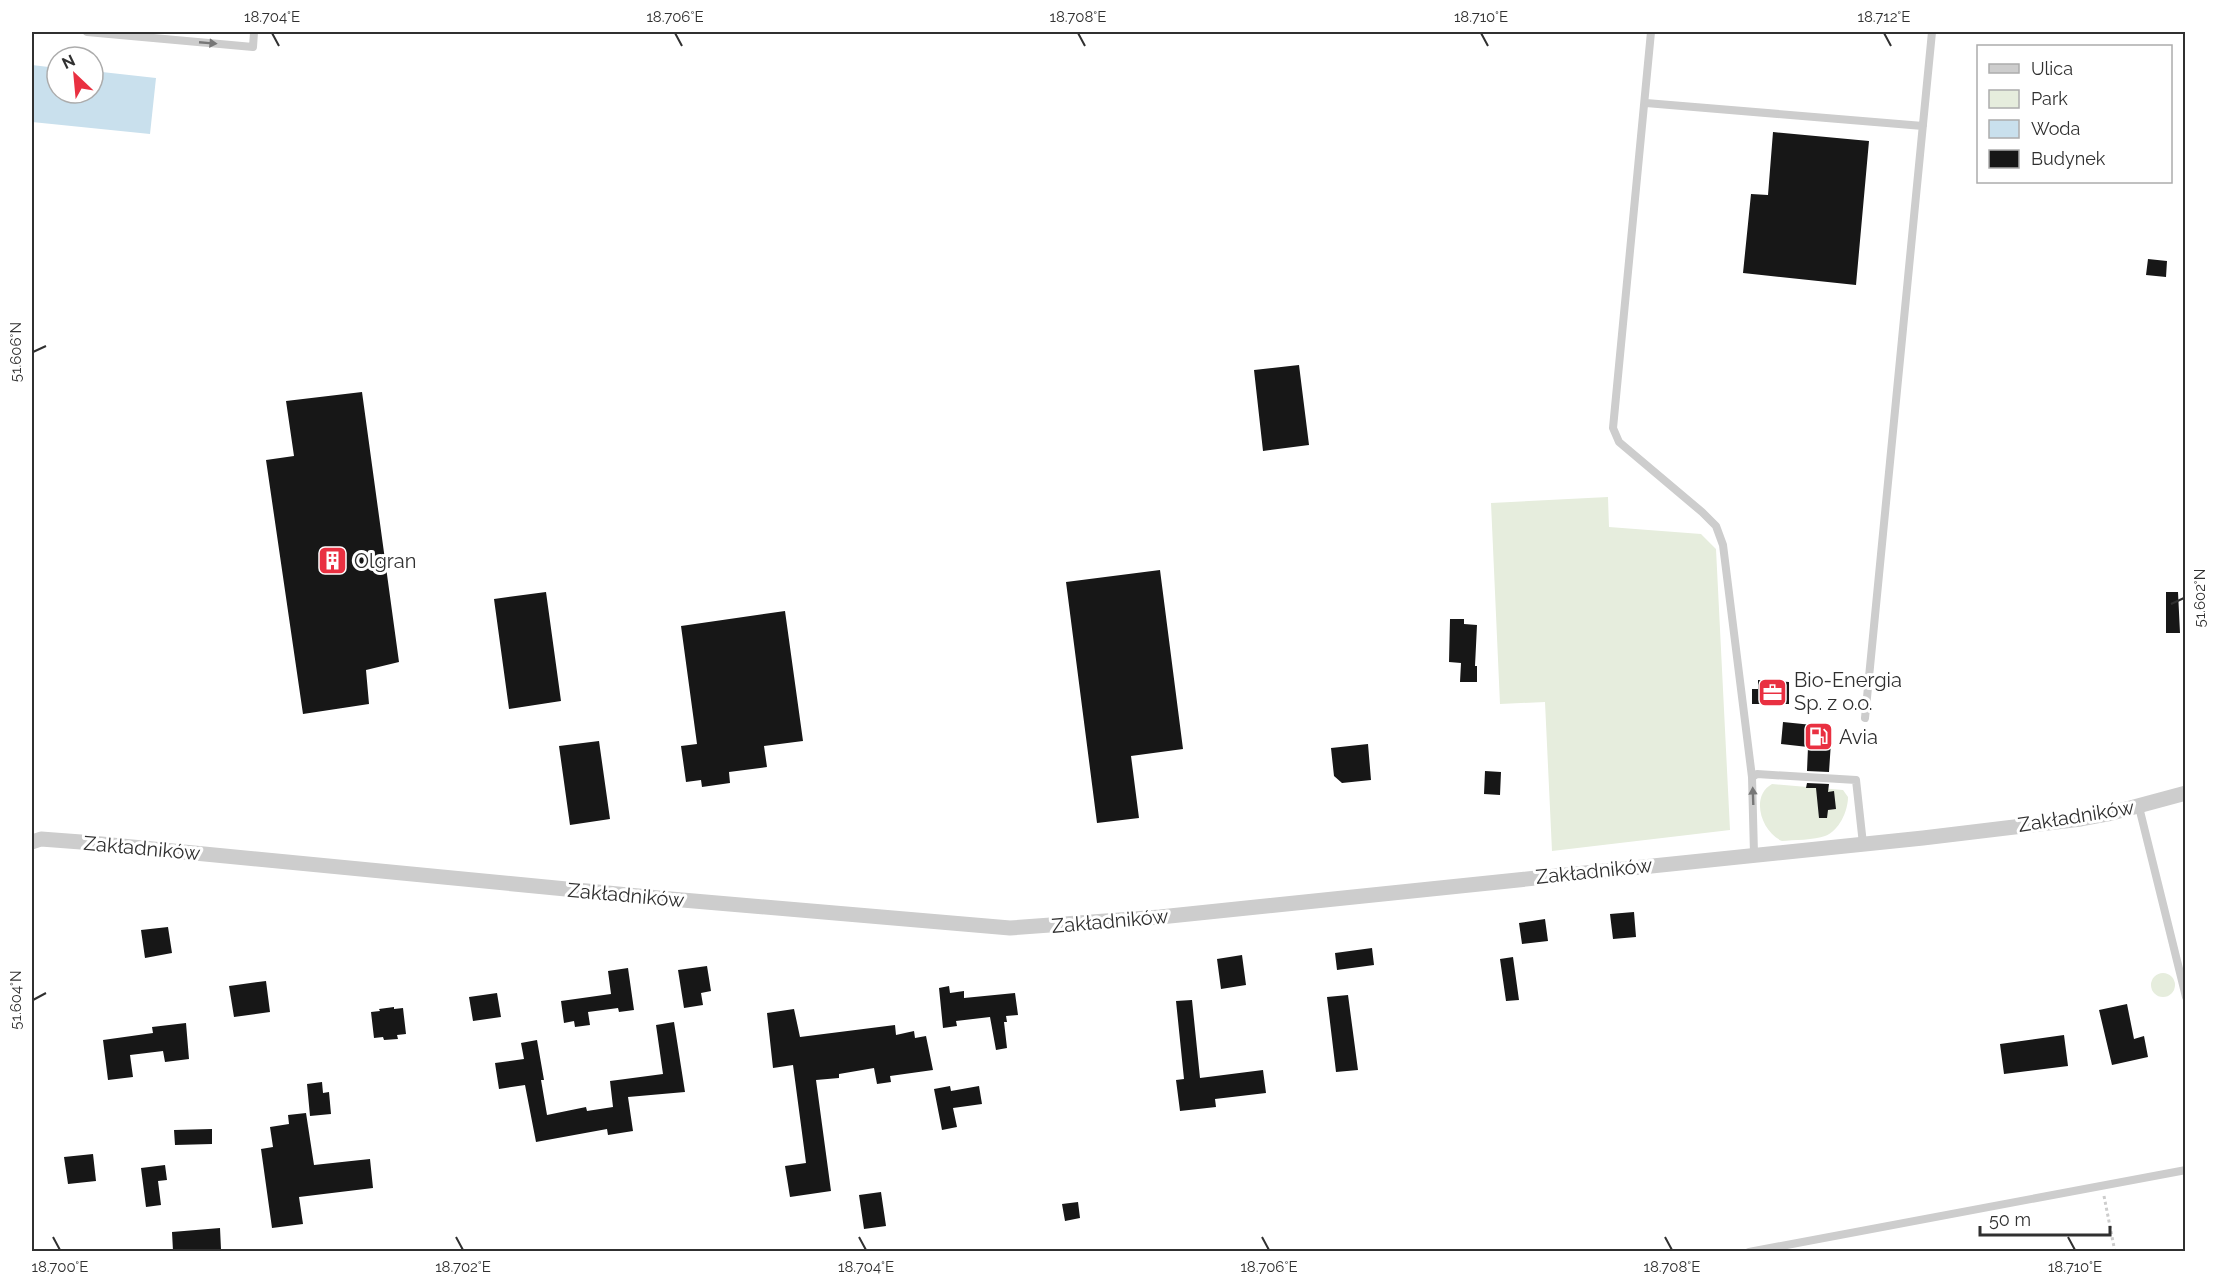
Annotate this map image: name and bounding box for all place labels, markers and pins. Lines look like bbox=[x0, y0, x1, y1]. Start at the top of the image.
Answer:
building icon: Olgran bbox=[317, 545, 349, 577]
place label: Olgran bbox=[354, 549, 416, 573]
place label: Bio-Energia Sp. z o.o. bbox=[1794, 668, 1902, 715]
office icon: Bio-Energia Sp. z o.o. bbox=[1757, 676, 1789, 708]
fuel station icon: Avia bbox=[1802, 721, 1834, 753]
place label: Avia bbox=[1839, 725, 1878, 749]

